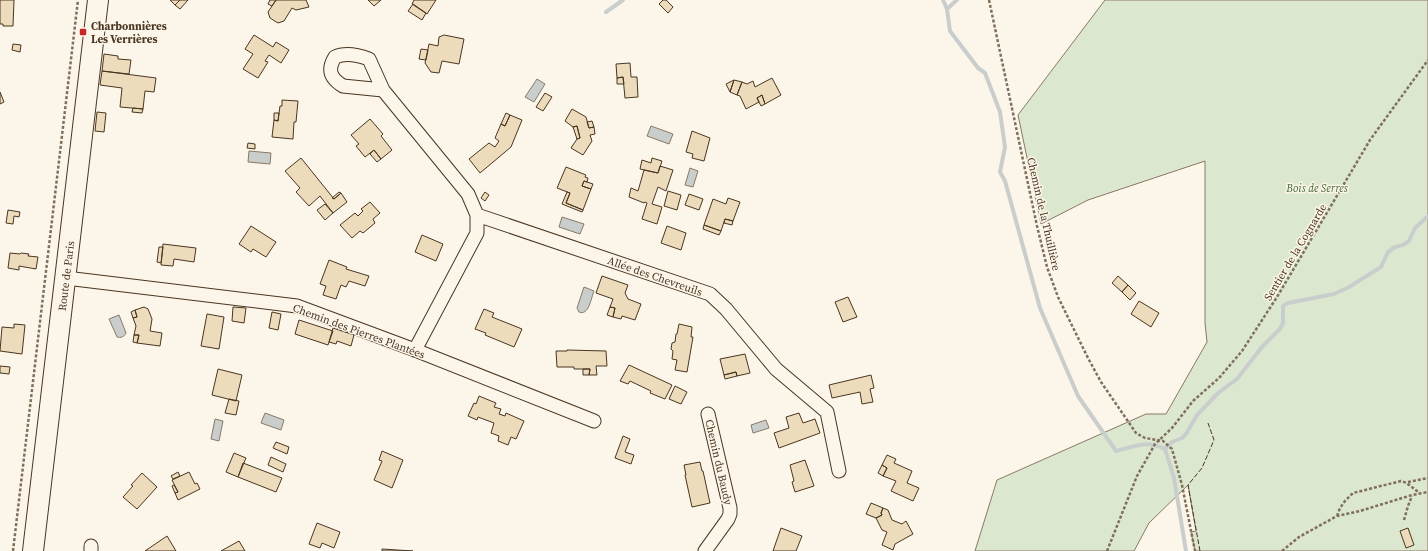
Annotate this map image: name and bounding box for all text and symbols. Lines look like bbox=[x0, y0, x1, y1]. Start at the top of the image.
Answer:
place label: Charbonnières Les Verrières bbox=[91, 19, 167, 47]
marker: Charbonnières Les Verrières bbox=[78, 27, 88, 37]
street label: Chemin de la Thuillière bbox=[1023, 156, 1064, 272]
park label: Bois de Serres bbox=[1285, 181, 1348, 196]
street label: Sentier de la Cognarde bbox=[1261, 201, 1331, 304]
street label: Route de Paris bbox=[55, 240, 78, 312]
street label: Allée des Chevreuils bbox=[605, 253, 704, 300]
street label: Chemin des Pierres Plantées bbox=[291, 301, 427, 362]
street label: Chemin du Baudy bbox=[701, 418, 736, 507]

